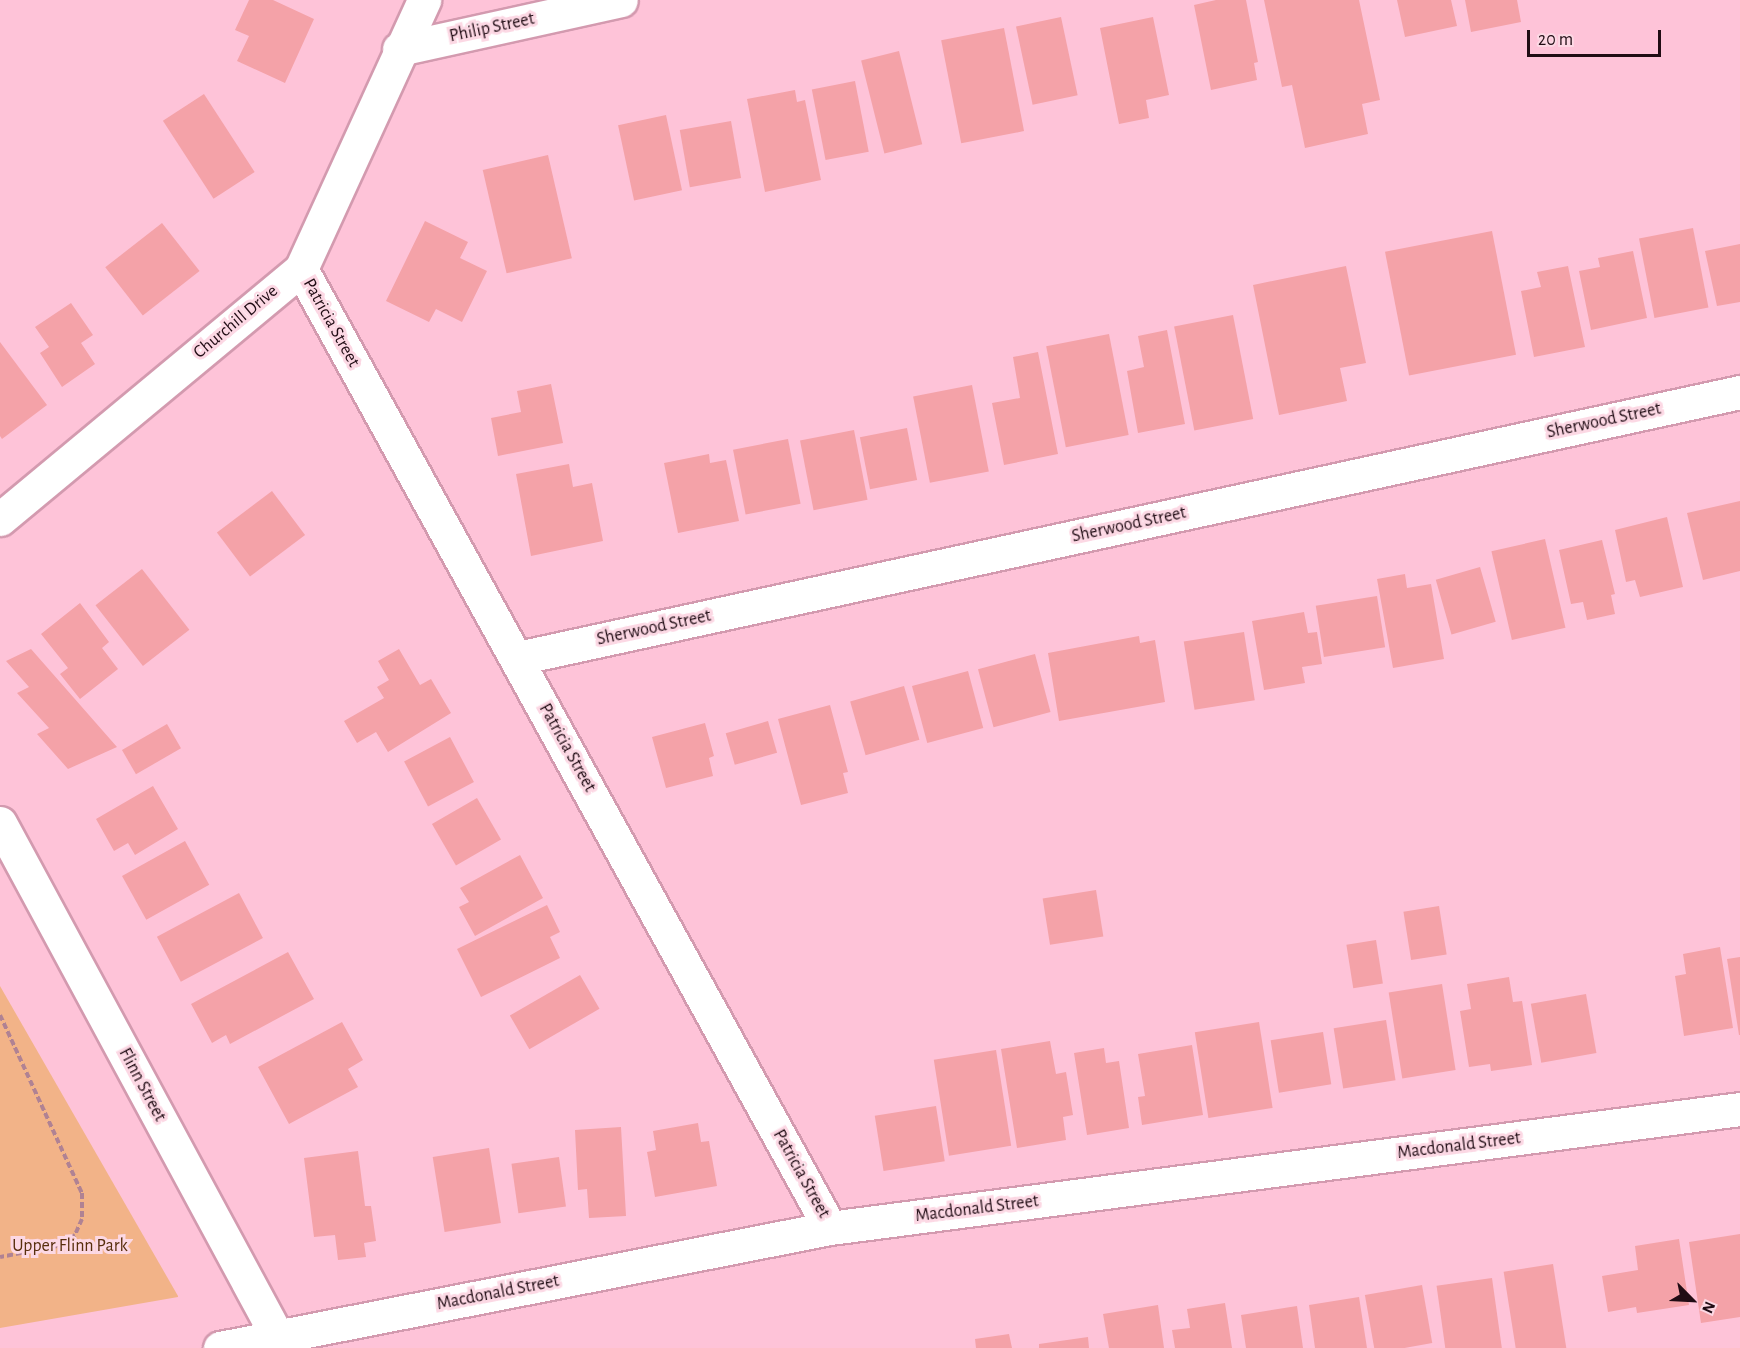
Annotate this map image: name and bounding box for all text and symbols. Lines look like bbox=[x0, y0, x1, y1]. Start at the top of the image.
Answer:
street label: Philip Street bbox=[448, 8, 536, 48]
scale bar bbox=[1530, 18, 1664, 56]
text: 20 m bbox=[1538, 31, 1573, 49]
street label: Patricia Street bbox=[298, 275, 364, 371]
street label: Churchill Drive bbox=[189, 280, 283, 364]
street label: Sherwood Street bbox=[1545, 398, 1663, 444]
street label: Sherwood Street bbox=[1070, 502, 1188, 548]
street label: Sherwood Street bbox=[595, 605, 713, 651]
street label: Patricia Street bbox=[534, 700, 600, 796]
street label: Flinn Street bbox=[114, 1044, 170, 1126]
street label: Patricia Street bbox=[768, 1126, 834, 1222]
street label: Macdonald Street bbox=[1396, 1128, 1522, 1164]
street label: Macdonald Street bbox=[914, 1191, 1040, 1227]
park label: Upper Flinn Park bbox=[12, 1235, 128, 1257]
north arrow bbox=[1662, 1270, 1722, 1330]
street label: Macdonald Street bbox=[435, 1271, 561, 1315]
text: N bbox=[1699, 1299, 1718, 1316]

